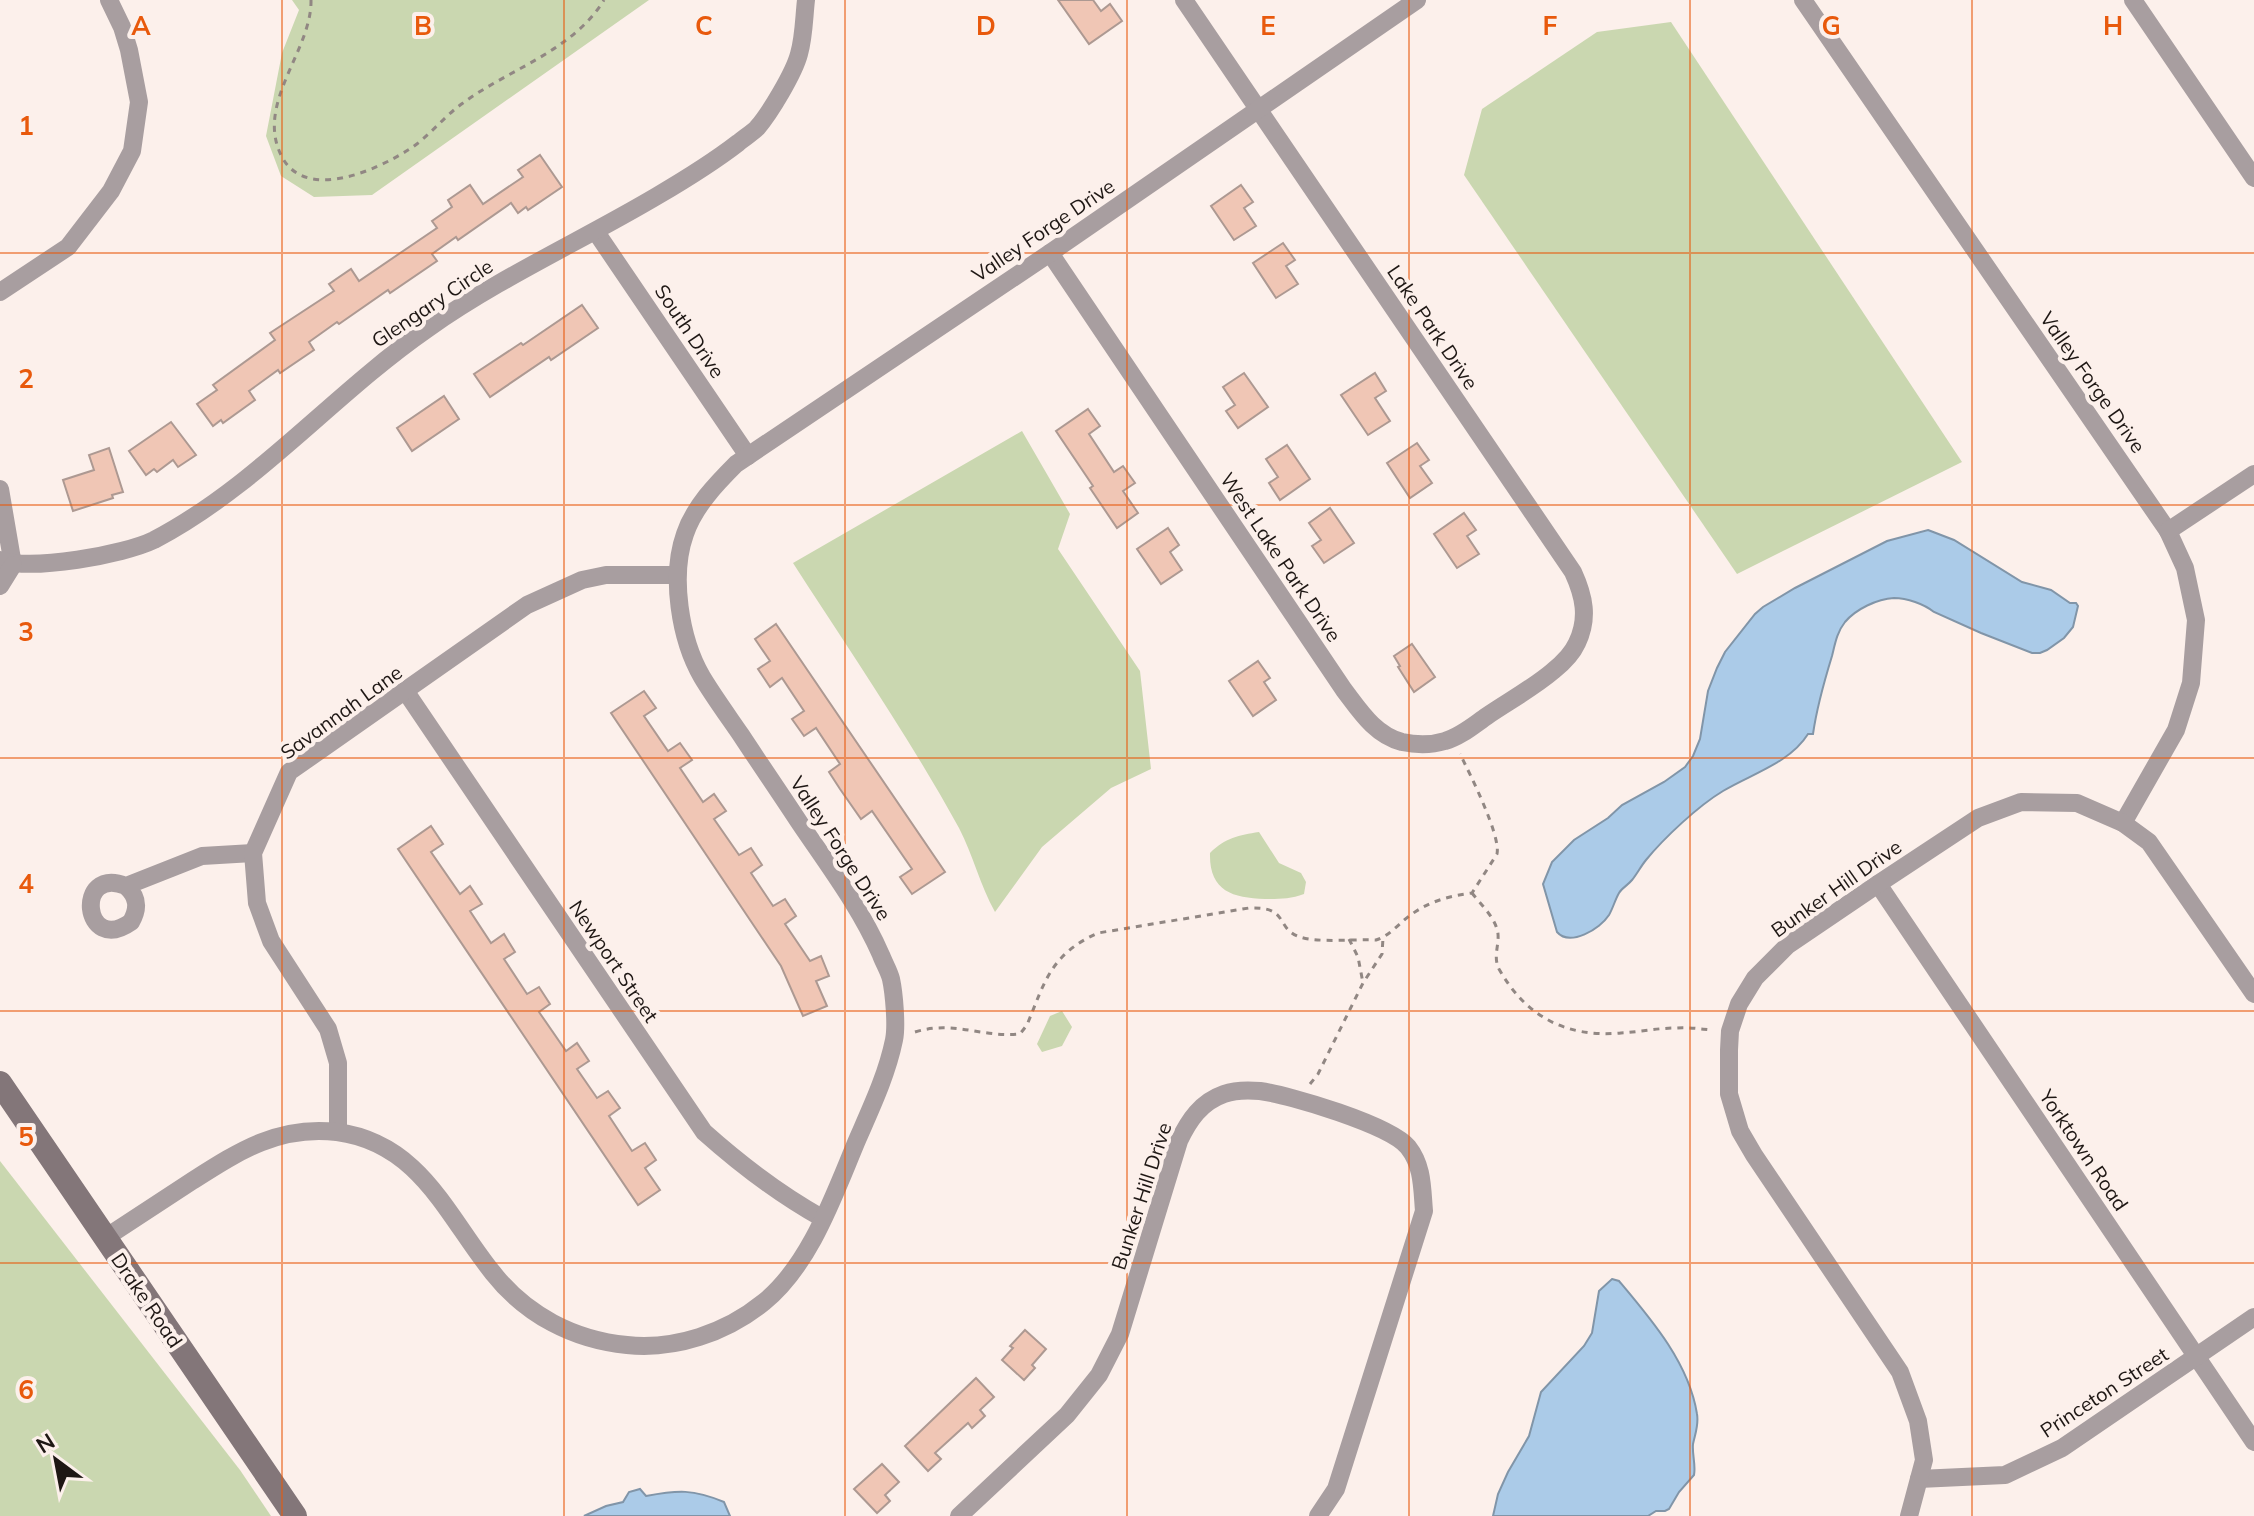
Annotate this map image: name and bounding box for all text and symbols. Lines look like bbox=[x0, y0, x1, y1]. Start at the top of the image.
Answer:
text: A bbox=[131, 9, 151, 42]
text: B bbox=[414, 9, 432, 42]
text: C bbox=[695, 9, 713, 42]
text: D bbox=[976, 9, 996, 42]
text: E bbox=[1260, 9, 1276, 42]
text: F bbox=[1543, 9, 1558, 42]
text: G bbox=[1821, 9, 1841, 42]
text: H bbox=[2103, 9, 2123, 42]
text: 1 bbox=[18, 109, 34, 142]
street label: Valley Forge Drive bbox=[967, 173, 1119, 287]
street label: Glengary Circle bbox=[367, 253, 497, 353]
street label: Lake Park Drive bbox=[1382, 260, 1484, 394]
street label: South Drive bbox=[650, 279, 730, 383]
street label: Valley Forge Drive bbox=[2035, 307, 2151, 457]
text: 2 bbox=[18, 362, 34, 395]
street label: West Lake Park Drive bbox=[1215, 468, 1347, 646]
text: 3 bbox=[18, 615, 34, 648]
street label: Savannah Lane bbox=[275, 659, 407, 765]
street label: Valley Forge Drive bbox=[785, 771, 897, 925]
street label: Bunker Hill Drive bbox=[1766, 834, 1906, 942]
text: 4 bbox=[18, 867, 34, 900]
street label: Newport Street bbox=[564, 895, 664, 1027]
street label: Yorktown Road bbox=[2034, 1084, 2134, 1215]
street label: Bunker Hill Drive bbox=[1105, 1119, 1177, 1273]
text: 5 bbox=[18, 1120, 34, 1153]
street label: Drake Road bbox=[106, 1248, 188, 1352]
street label: Princeton Street bbox=[2035, 1341, 2173, 1443]
text: 6 bbox=[18, 1373, 34, 1406]
north arrow bbox=[16, 1420, 96, 1500]
text: N bbox=[31, 1427, 60, 1459]

